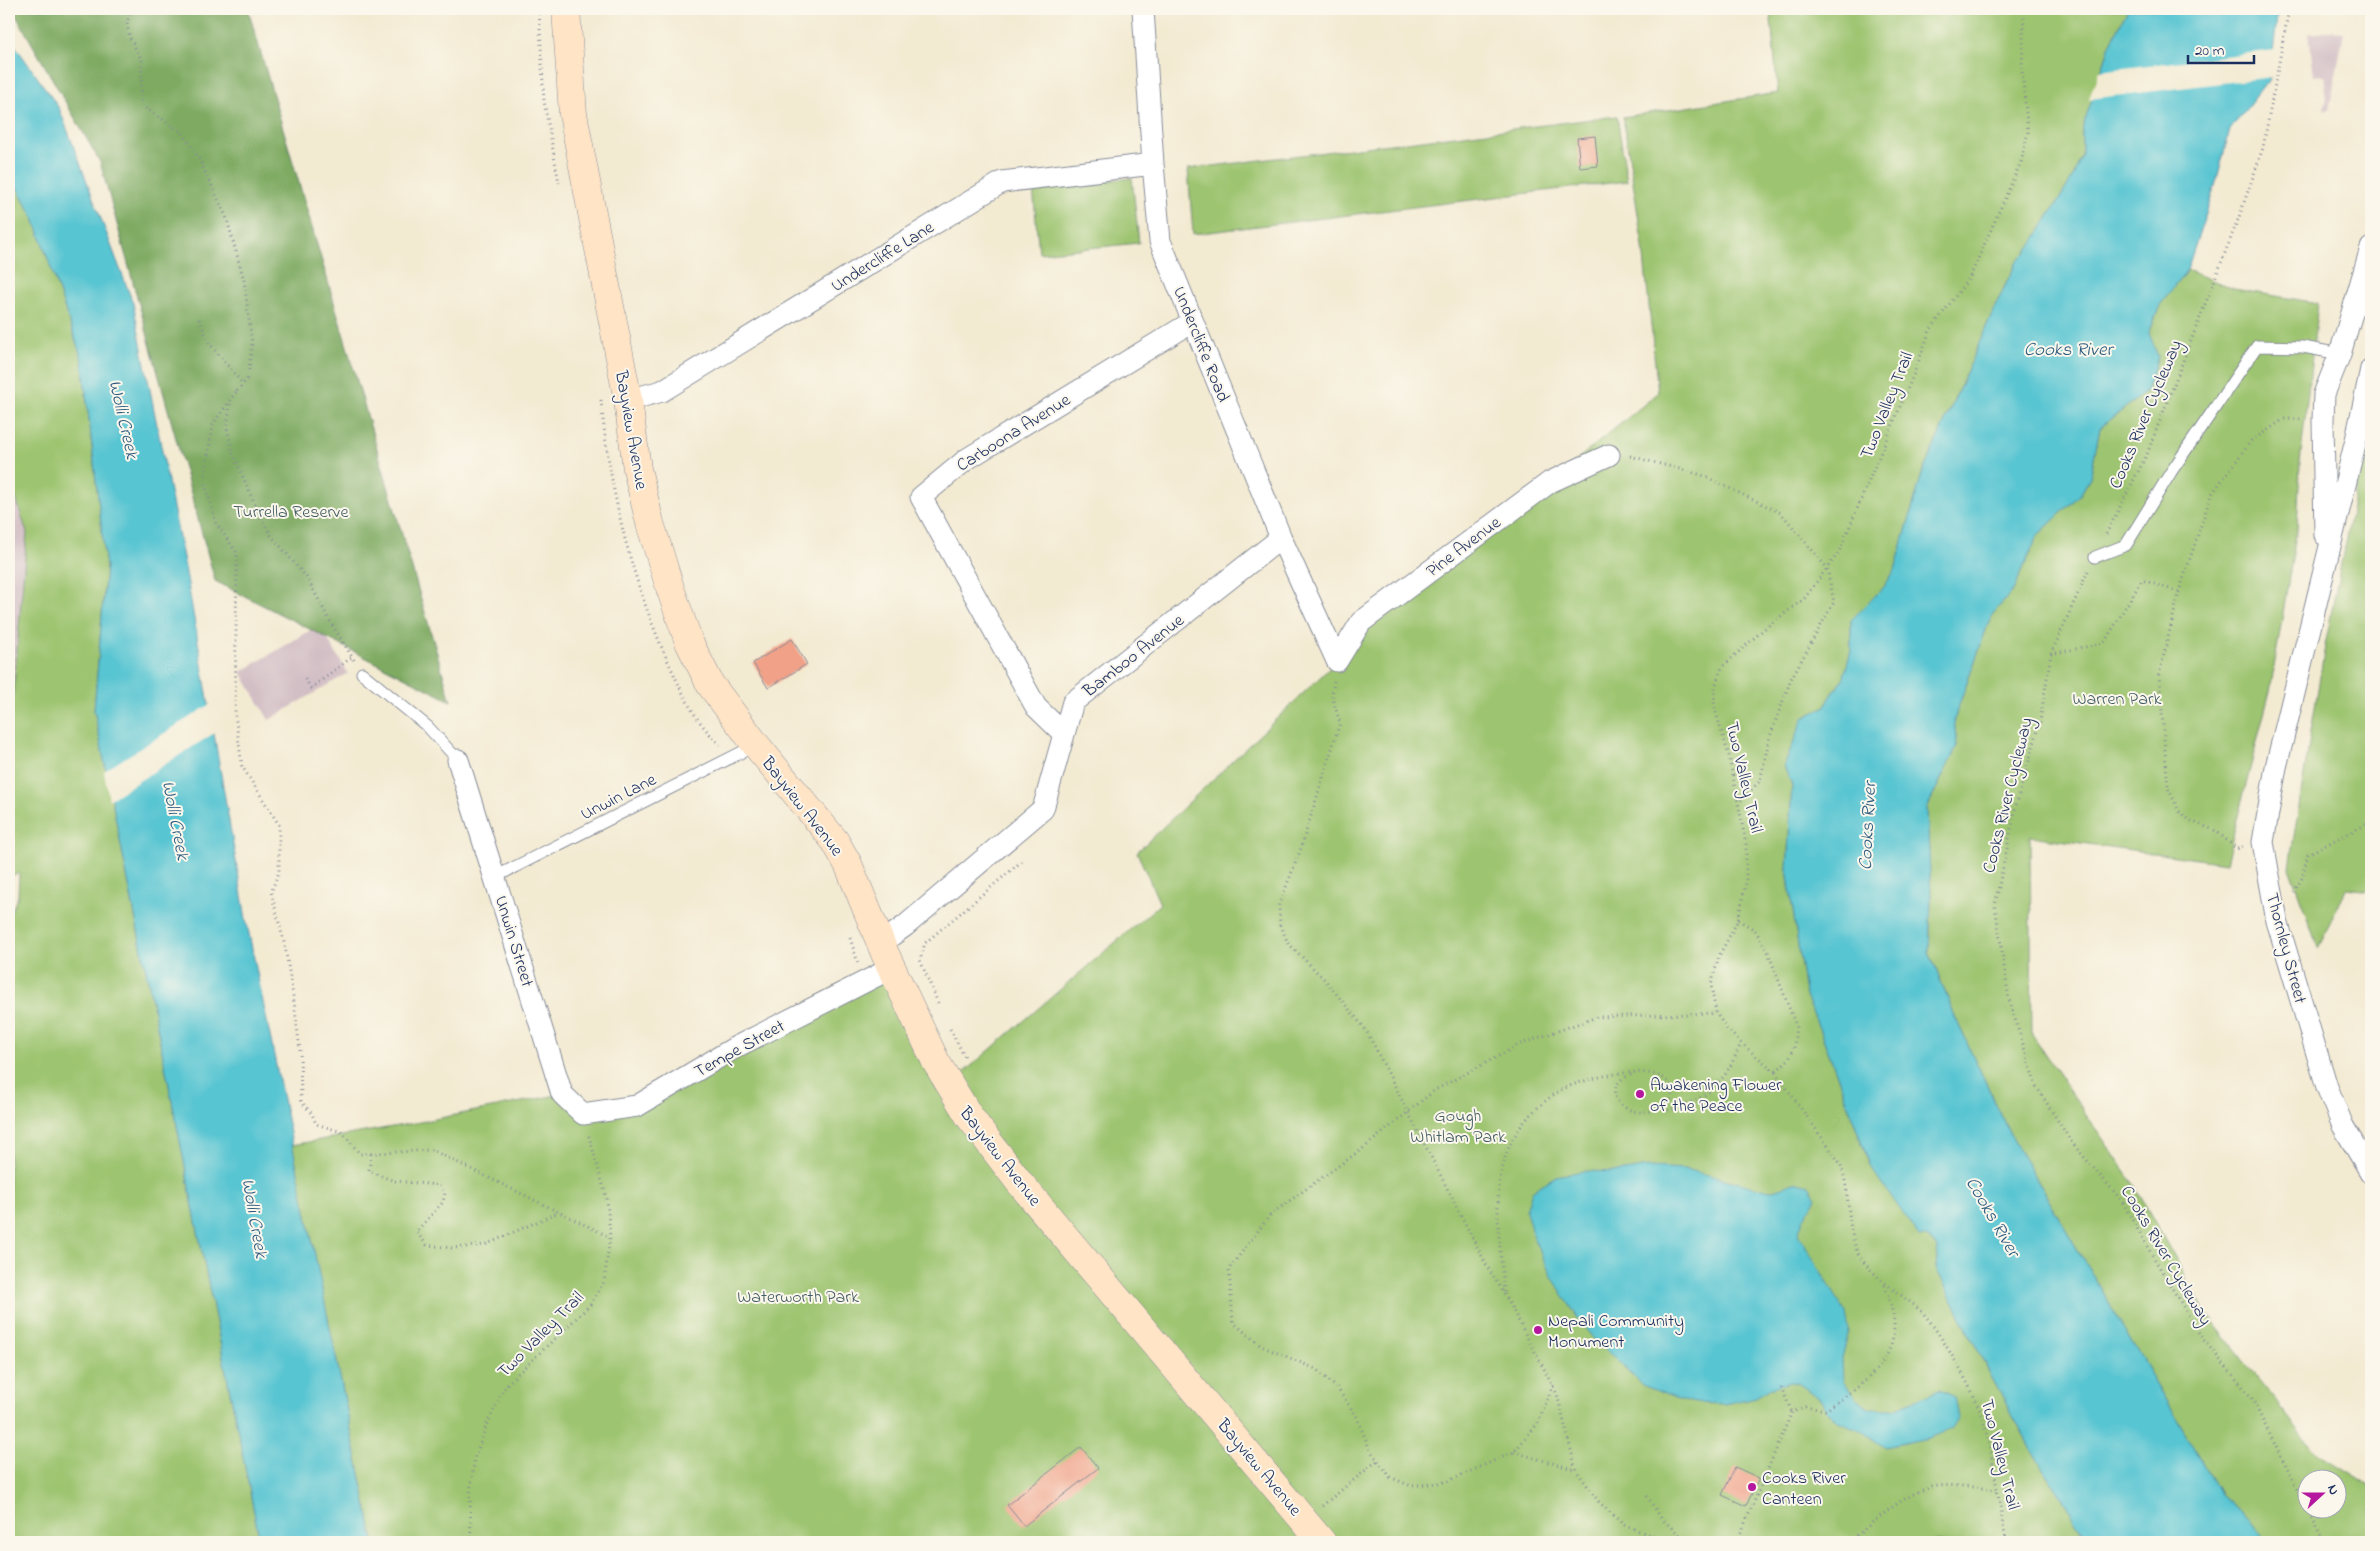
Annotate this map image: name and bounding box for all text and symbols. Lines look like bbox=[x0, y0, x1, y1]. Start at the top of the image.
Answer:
scale bar bbox=[2188, 32, 2254, 64]
text: 20 m bbox=[2195, 40, 2225, 62]
street label: Undercliffe Lane bbox=[827, 215, 940, 300]
street label: Undercliffe Road bbox=[1165, 283, 1235, 407]
street label: Cooks River Cycleway bbox=[2104, 336, 2190, 493]
water label: Cooks River bbox=[2024, 337, 2114, 364]
street label: Two Valley Trail bbox=[1855, 348, 1921, 463]
street label: Bayview Avenue bbox=[607, 368, 653, 493]
water label: Wolli Creek bbox=[100, 377, 145, 462]
street label: Carboona Avenue bbox=[952, 388, 1077, 479]
park label: Turrella Reserve bbox=[233, 500, 350, 526]
street label: Pine Avenue bbox=[1421, 510, 1508, 584]
street label: Bamboo Avenue bbox=[1077, 608, 1191, 705]
park label: Warren Park bbox=[2073, 687, 2162, 713]
street label: Cooks River Cycleway bbox=[1977, 715, 2041, 876]
street label: Two Valley Trail bbox=[1718, 719, 1768, 836]
street label: Bayview Avenue bbox=[754, 751, 849, 863]
street label: Unwin Lane bbox=[576, 767, 662, 828]
water label: Wolli Creek bbox=[154, 779, 196, 863]
water label: Cooks River bbox=[1853, 779, 1884, 871]
street label: Thornley Street bbox=[2258, 890, 2312, 1007]
street label: Unwin Street bbox=[487, 893, 539, 990]
street label: Tempe Street bbox=[690, 1014, 790, 1085]
place label: Awakening Flower of the Peace bbox=[1650, 1073, 1782, 1120]
marker: Awakening Flower of the Peace bbox=[1634, 1088, 1646, 1100]
street label: Bayview Avenue bbox=[952, 1101, 1047, 1213]
park label: Gough Whitlam Park bbox=[1410, 1104, 1506, 1151]
water label: Cooks River bbox=[1958, 1172, 2027, 1264]
water label: Wolli Creek bbox=[233, 1177, 274, 1261]
street label: Cooks River Cycleway bbox=[2113, 1181, 2217, 1331]
park label: Waterworth Park bbox=[737, 1285, 859, 1311]
street label: Two Valley Trail bbox=[492, 1286, 591, 1385]
place label: Nepali Community Monument bbox=[1548, 1309, 1684, 1356]
marker: Nepali Community Monument bbox=[1532, 1324, 1544, 1336]
street label: Two Valley Trail bbox=[1973, 1396, 2025, 1513]
street label: Bayview Avenue bbox=[1209, 1413, 1308, 1523]
place label: Cooks River Canteen bbox=[1762, 1466, 1846, 1513]
north arrow bbox=[2298, 1468, 2348, 1518]
marker: Cooks River Canteen bbox=[1746, 1481, 1758, 1493]
text: N bbox=[2321, 1482, 2344, 1498]

